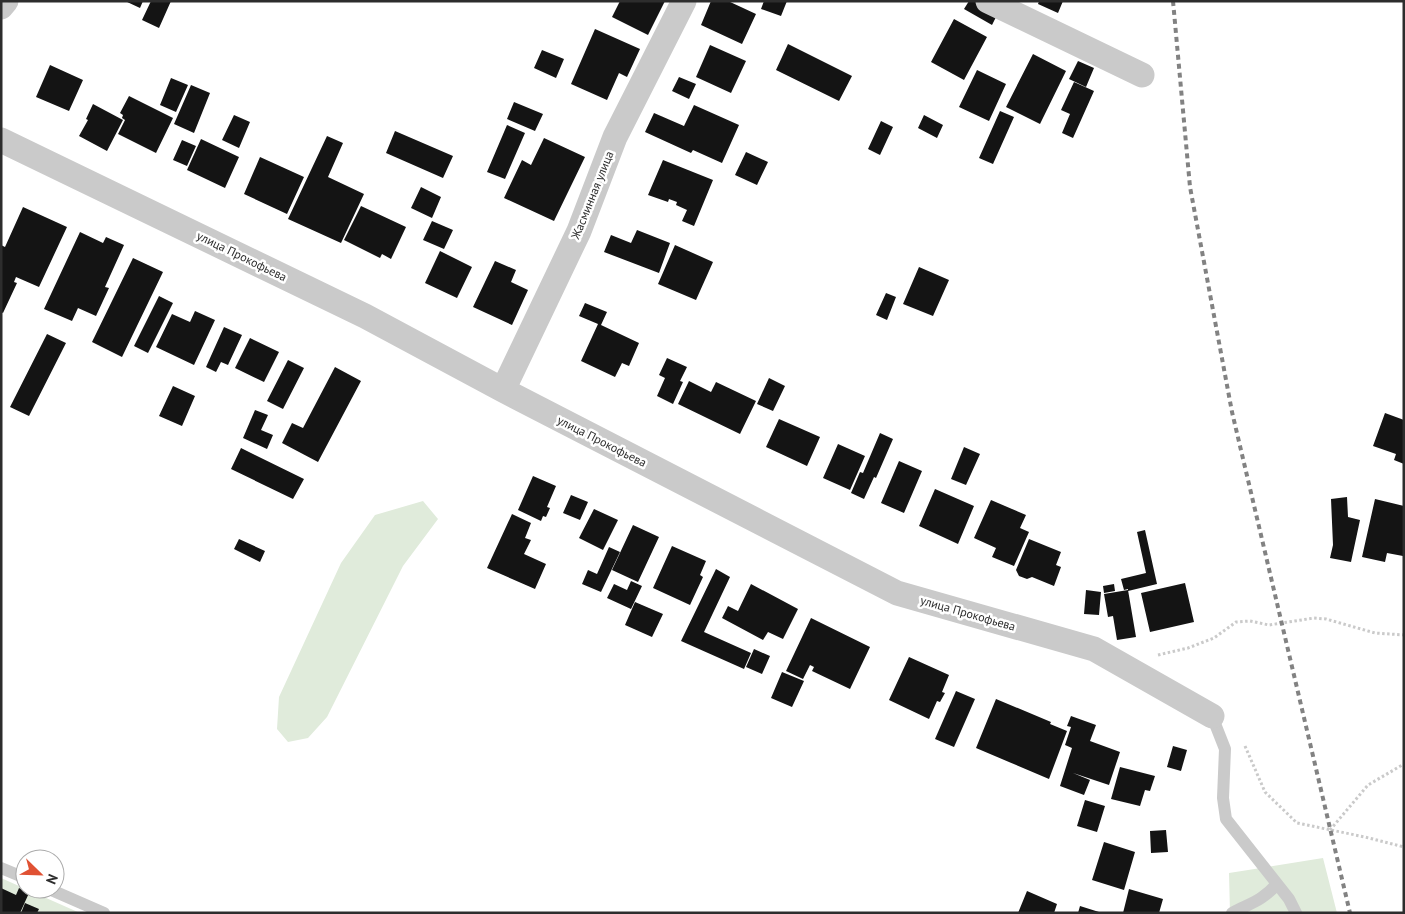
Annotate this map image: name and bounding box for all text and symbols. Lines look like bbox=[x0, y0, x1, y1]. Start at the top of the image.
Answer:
street label: Жасминная улица bbox=[567, 149, 617, 242]
street label: улица Прокофьева bbox=[195, 228, 289, 284]
street label: улица Прокофьева bbox=[555, 412, 649, 470]
street label: улица Прокофьева bbox=[919, 592, 1017, 634]
north arrow bbox=[15, 849, 65, 899]
text: N bbox=[42, 871, 62, 887]

